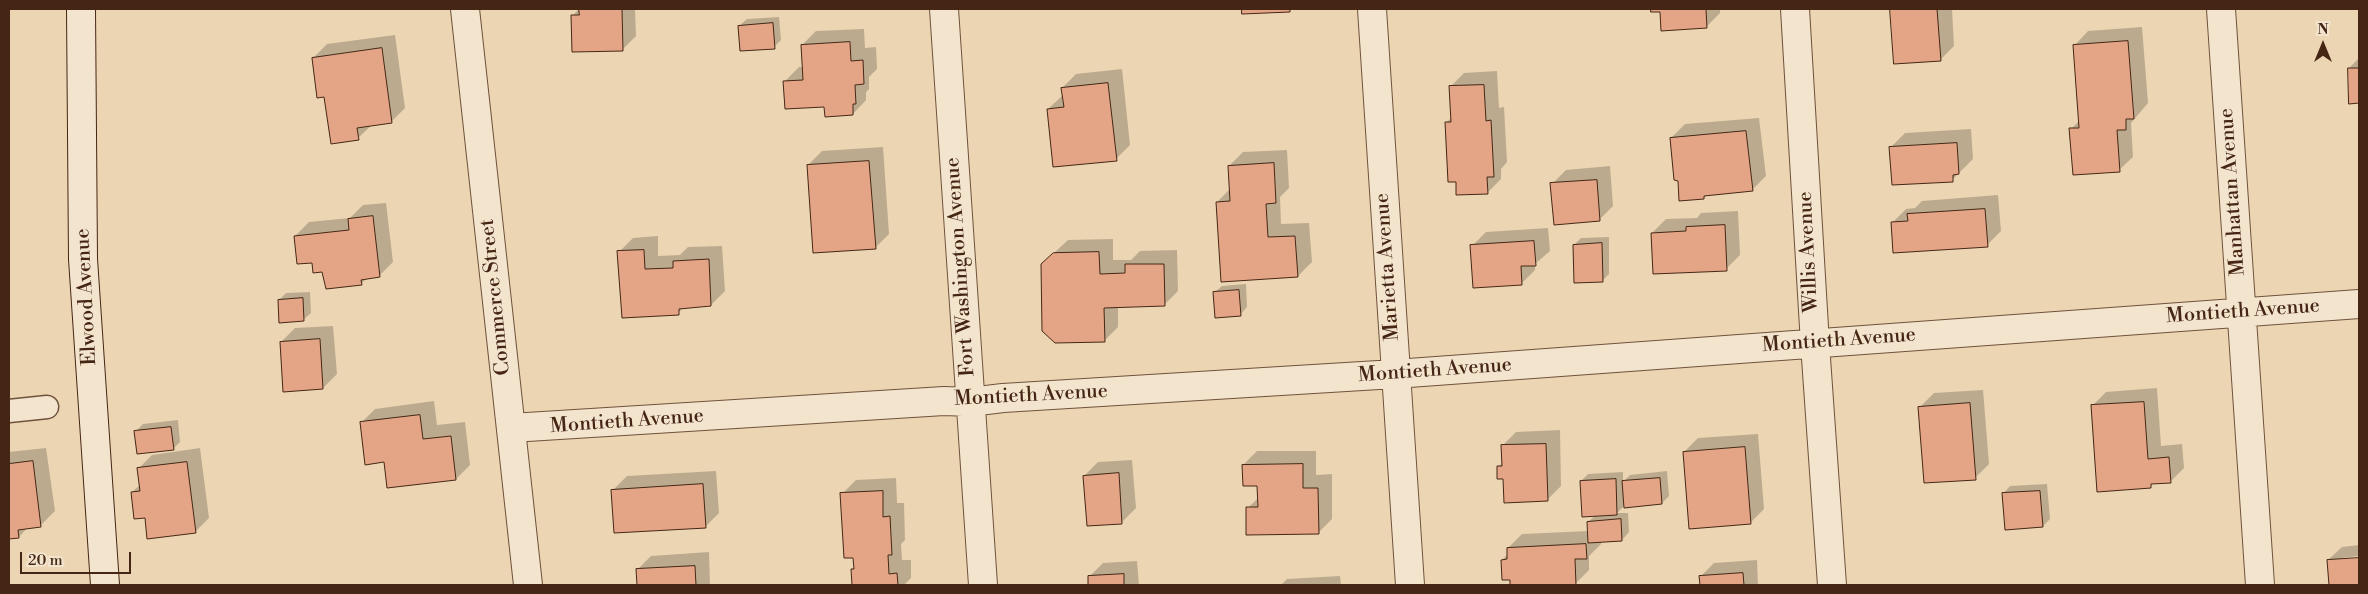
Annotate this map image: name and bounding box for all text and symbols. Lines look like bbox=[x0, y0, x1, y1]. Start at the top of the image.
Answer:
north arrow bbox=[2298, 20, 2348, 70]
text: N bbox=[2317, 21, 2329, 39]
street label: Manhattan Avenue bbox=[2215, 107, 2251, 277]
street label: Fort Washington Avenue bbox=[941, 156, 981, 378]
street label: Willis Avenue bbox=[1794, 191, 1824, 313]
street label: Marietta Avenue bbox=[1371, 192, 1405, 342]
street label: Commerce Street bbox=[476, 218, 516, 376]
street label: Elwood Avenue bbox=[71, 228, 103, 366]
street label: Montieth Avenue bbox=[2165, 295, 2321, 329]
street label: Montieth Avenue bbox=[1761, 324, 1917, 358]
street label: Montieth Avenue bbox=[1357, 354, 1513, 388]
street label: Montieth Avenue bbox=[954, 380, 1108, 412]
street label: Montieth Avenue bbox=[549, 405, 705, 439]
scale bar bbox=[22, 542, 134, 574]
text: 20 m bbox=[28, 551, 63, 570]

